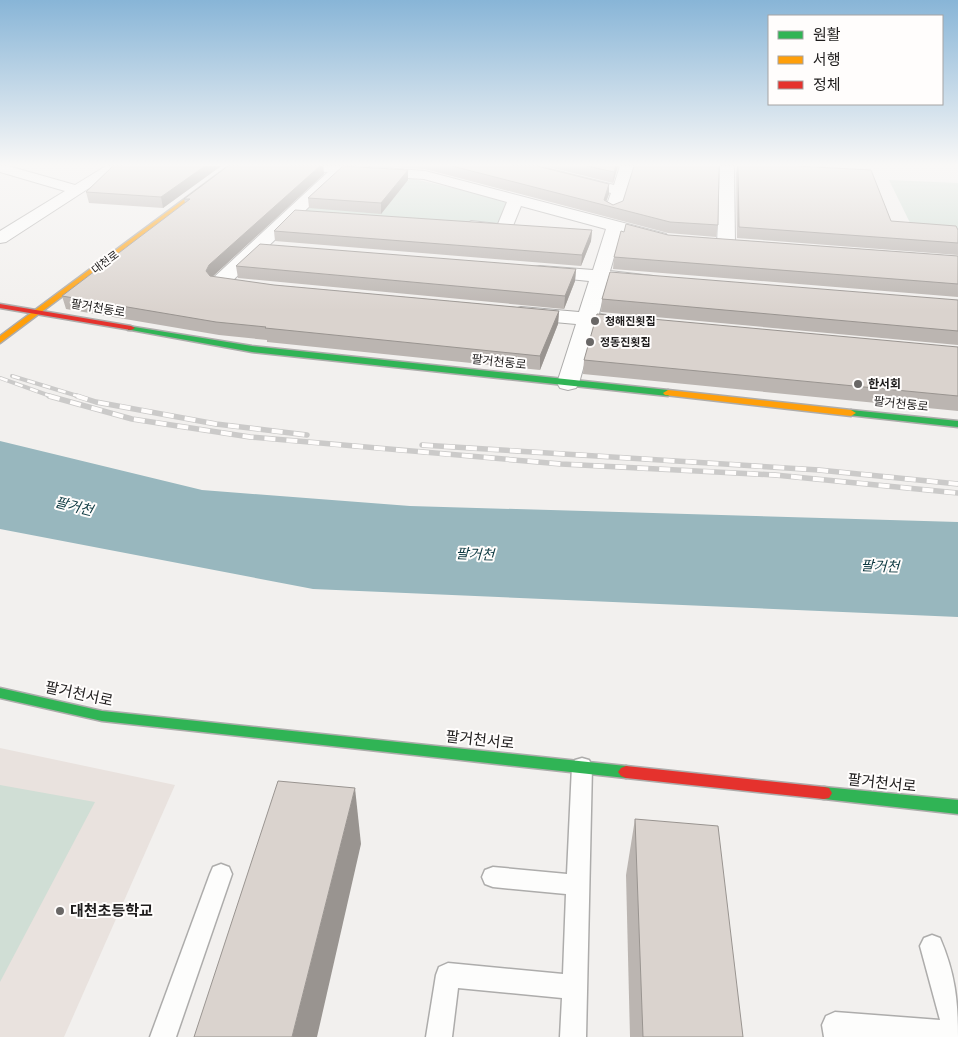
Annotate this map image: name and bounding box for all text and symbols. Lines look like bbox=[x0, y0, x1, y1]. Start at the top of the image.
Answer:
legend bbox=[768, 15, 943, 105]
text: 원활 bbox=[813, 25, 841, 44]
text: 서행 bbox=[813, 50, 841, 69]
text: 정체 bbox=[813, 75, 841, 94]
street label: 대천로 bbox=[89, 247, 121, 277]
street label: 팔거천동로 bbox=[70, 295, 127, 320]
place label: 청해진횟집 bbox=[605, 314, 656, 328]
marker: 청해진횟집 bbox=[589, 315, 601, 327]
place label: 정동진횟집 bbox=[600, 335, 651, 349]
marker: 정동진횟집 bbox=[584, 336, 596, 348]
street label: 팔거천동로 bbox=[471, 351, 527, 372]
place label: 한서회 bbox=[868, 376, 901, 391]
marker: 한서회 bbox=[852, 378, 864, 390]
street label: 팔거천동로 bbox=[873, 393, 929, 414]
water label: 팔거천 bbox=[53, 493, 96, 520]
water label: 팔거천 bbox=[455, 544, 496, 564]
water label: 팔거천 bbox=[860, 556, 901, 576]
street label: 팔거천서로 bbox=[43, 677, 115, 710]
street label: 팔거천서로 bbox=[445, 726, 515, 753]
street label: 팔거천서로 bbox=[847, 769, 917, 796]
place label: 대천초등학교 bbox=[70, 901, 153, 920]
marker: 대천초등학교 bbox=[54, 905, 66, 917]

